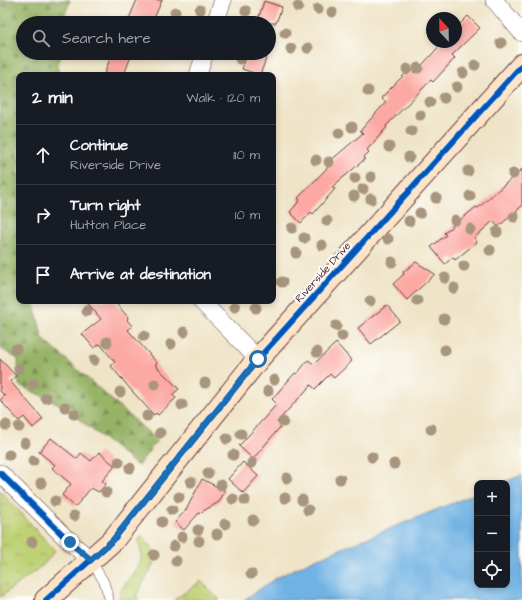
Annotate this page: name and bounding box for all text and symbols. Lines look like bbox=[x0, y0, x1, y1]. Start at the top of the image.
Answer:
north arrow bbox=[426, 12, 462, 48]
search box bbox=[16, 16, 276, 60]
icon: search bbox=[30, 27, 52, 49]
text: Search here bbox=[62, 28, 151, 49]
text: 2 min bbox=[32, 86, 73, 110]
text: Walk · 120 m bbox=[186, 89, 260, 107]
text: Continue bbox=[70, 135, 128, 156]
icon: ahead bbox=[32, 144, 54, 166]
text: 110 m bbox=[233, 146, 260, 164]
text: Riverside Drive bbox=[70, 156, 161, 174]
text: Turn right bbox=[70, 195, 141, 216]
icon: right bbox=[32, 204, 54, 226]
text: 10 m bbox=[235, 206, 260, 224]
text: Hutton Place bbox=[70, 216, 146, 234]
street label: Riverside Drive bbox=[292, 238, 354, 306]
icon: arrive bbox=[32, 264, 54, 286]
text: Arrive at destination bbox=[70, 264, 211, 285]
route start bbox=[249, 350, 267, 368]
map controls bbox=[474, 480, 510, 588]
button: + bbox=[474, 480, 510, 516]
button: − bbox=[474, 516, 510, 552]
route end bbox=[61, 533, 79, 551]
button: locate bbox=[474, 552, 510, 588]

